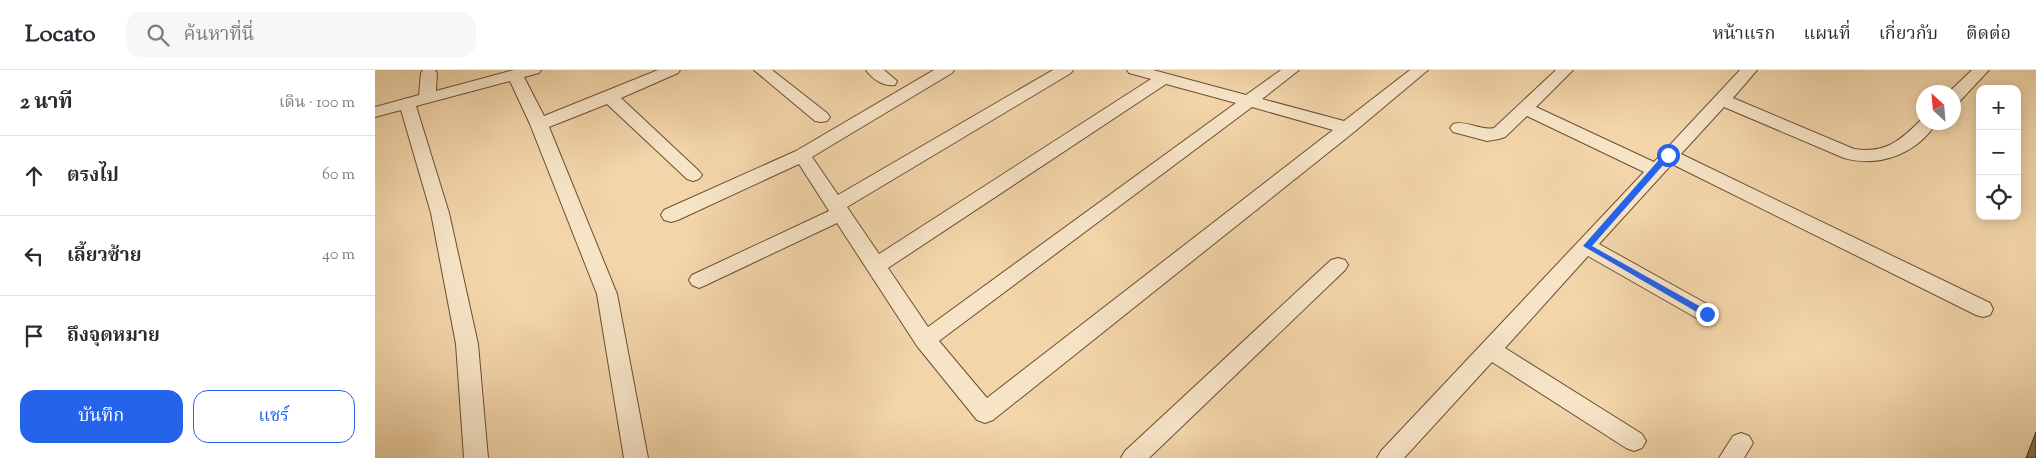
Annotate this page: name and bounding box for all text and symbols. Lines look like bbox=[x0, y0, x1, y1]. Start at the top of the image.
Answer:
search box bbox=[126, 12, 476, 57]
text: Locato bbox=[25, 18, 96, 52]
icon: search bbox=[144, 21, 172, 49]
text: ค้นหาที่นี่ bbox=[184, 22, 254, 49]
text: หน้าแรก bbox=[1712, 22, 1775, 48]
text: แผนที่ bbox=[1803, 22, 1851, 48]
text: เกี่ยวกับ bbox=[1879, 22, 1938, 48]
text: ติดต่อ bbox=[1966, 22, 2011, 48]
north arrow bbox=[1916, 85, 1961, 130]
map controls bbox=[1976, 85, 2021, 220]
button: + bbox=[1976, 85, 2021, 130]
text: 2 นาที bbox=[20, 88, 73, 118]
text: เดิน · 100 m bbox=[279, 92, 355, 115]
button: − bbox=[1976, 130, 2021, 175]
route start bbox=[1657, 144, 1680, 167]
icon: ahead bbox=[20, 162, 48, 190]
text: ตรงไป bbox=[67, 163, 119, 190]
text: 60 m bbox=[322, 164, 355, 187]
button: locate bbox=[1976, 175, 2021, 220]
icon: left bbox=[20, 242, 48, 270]
text: เลี้ยวซ้าย bbox=[67, 243, 141, 270]
text: 40 m bbox=[322, 244, 355, 267]
route end bbox=[1696, 303, 1719, 326]
icon: arrive bbox=[20, 322, 48, 350]
text: ถึงจุดหมาย bbox=[67, 323, 160, 350]
button: บันทึก bbox=[20, 390, 183, 443]
button: แชร์ bbox=[193, 390, 355, 443]

